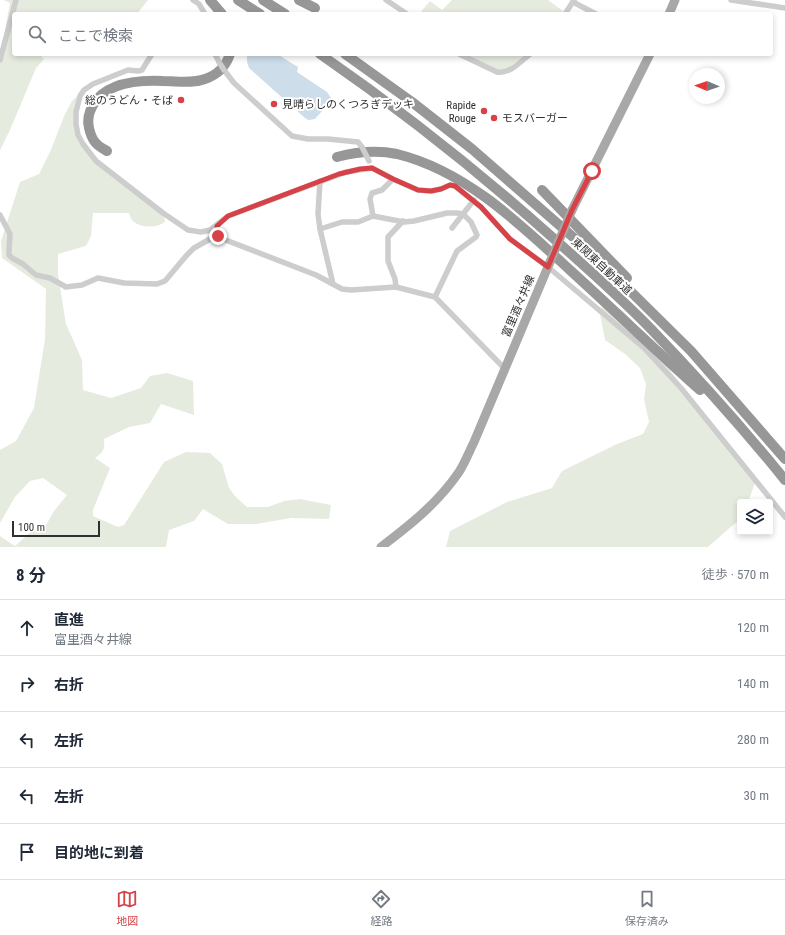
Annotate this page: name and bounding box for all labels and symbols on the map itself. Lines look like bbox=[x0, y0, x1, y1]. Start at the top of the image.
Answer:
north arrow bbox=[689, 68, 725, 104]
place label: 総のうどん・そば bbox=[85, 94, 173, 107]
marker: 総のうどん・そば bbox=[176, 95, 186, 105]
place label: 見晴らしのくつろぎデッキ bbox=[282, 98, 414, 111]
marker: 見晴らしのくつろぎデッキ bbox=[269, 99, 279, 109]
place label: Rapide Rouge bbox=[446, 99, 476, 125]
marker: Rapide Rouge bbox=[479, 106, 489, 116]
place label: モスバーガー bbox=[502, 112, 568, 125]
marker: モスバーガー bbox=[489, 113, 499, 123]
route start bbox=[583, 162, 601, 180]
route end bbox=[209, 227, 227, 245]
street label: 東関東自動車道 bbox=[569, 235, 634, 297]
street label: 富里酒々井線 bbox=[500, 273, 537, 339]
scale bar bbox=[12, 519, 100, 538]

